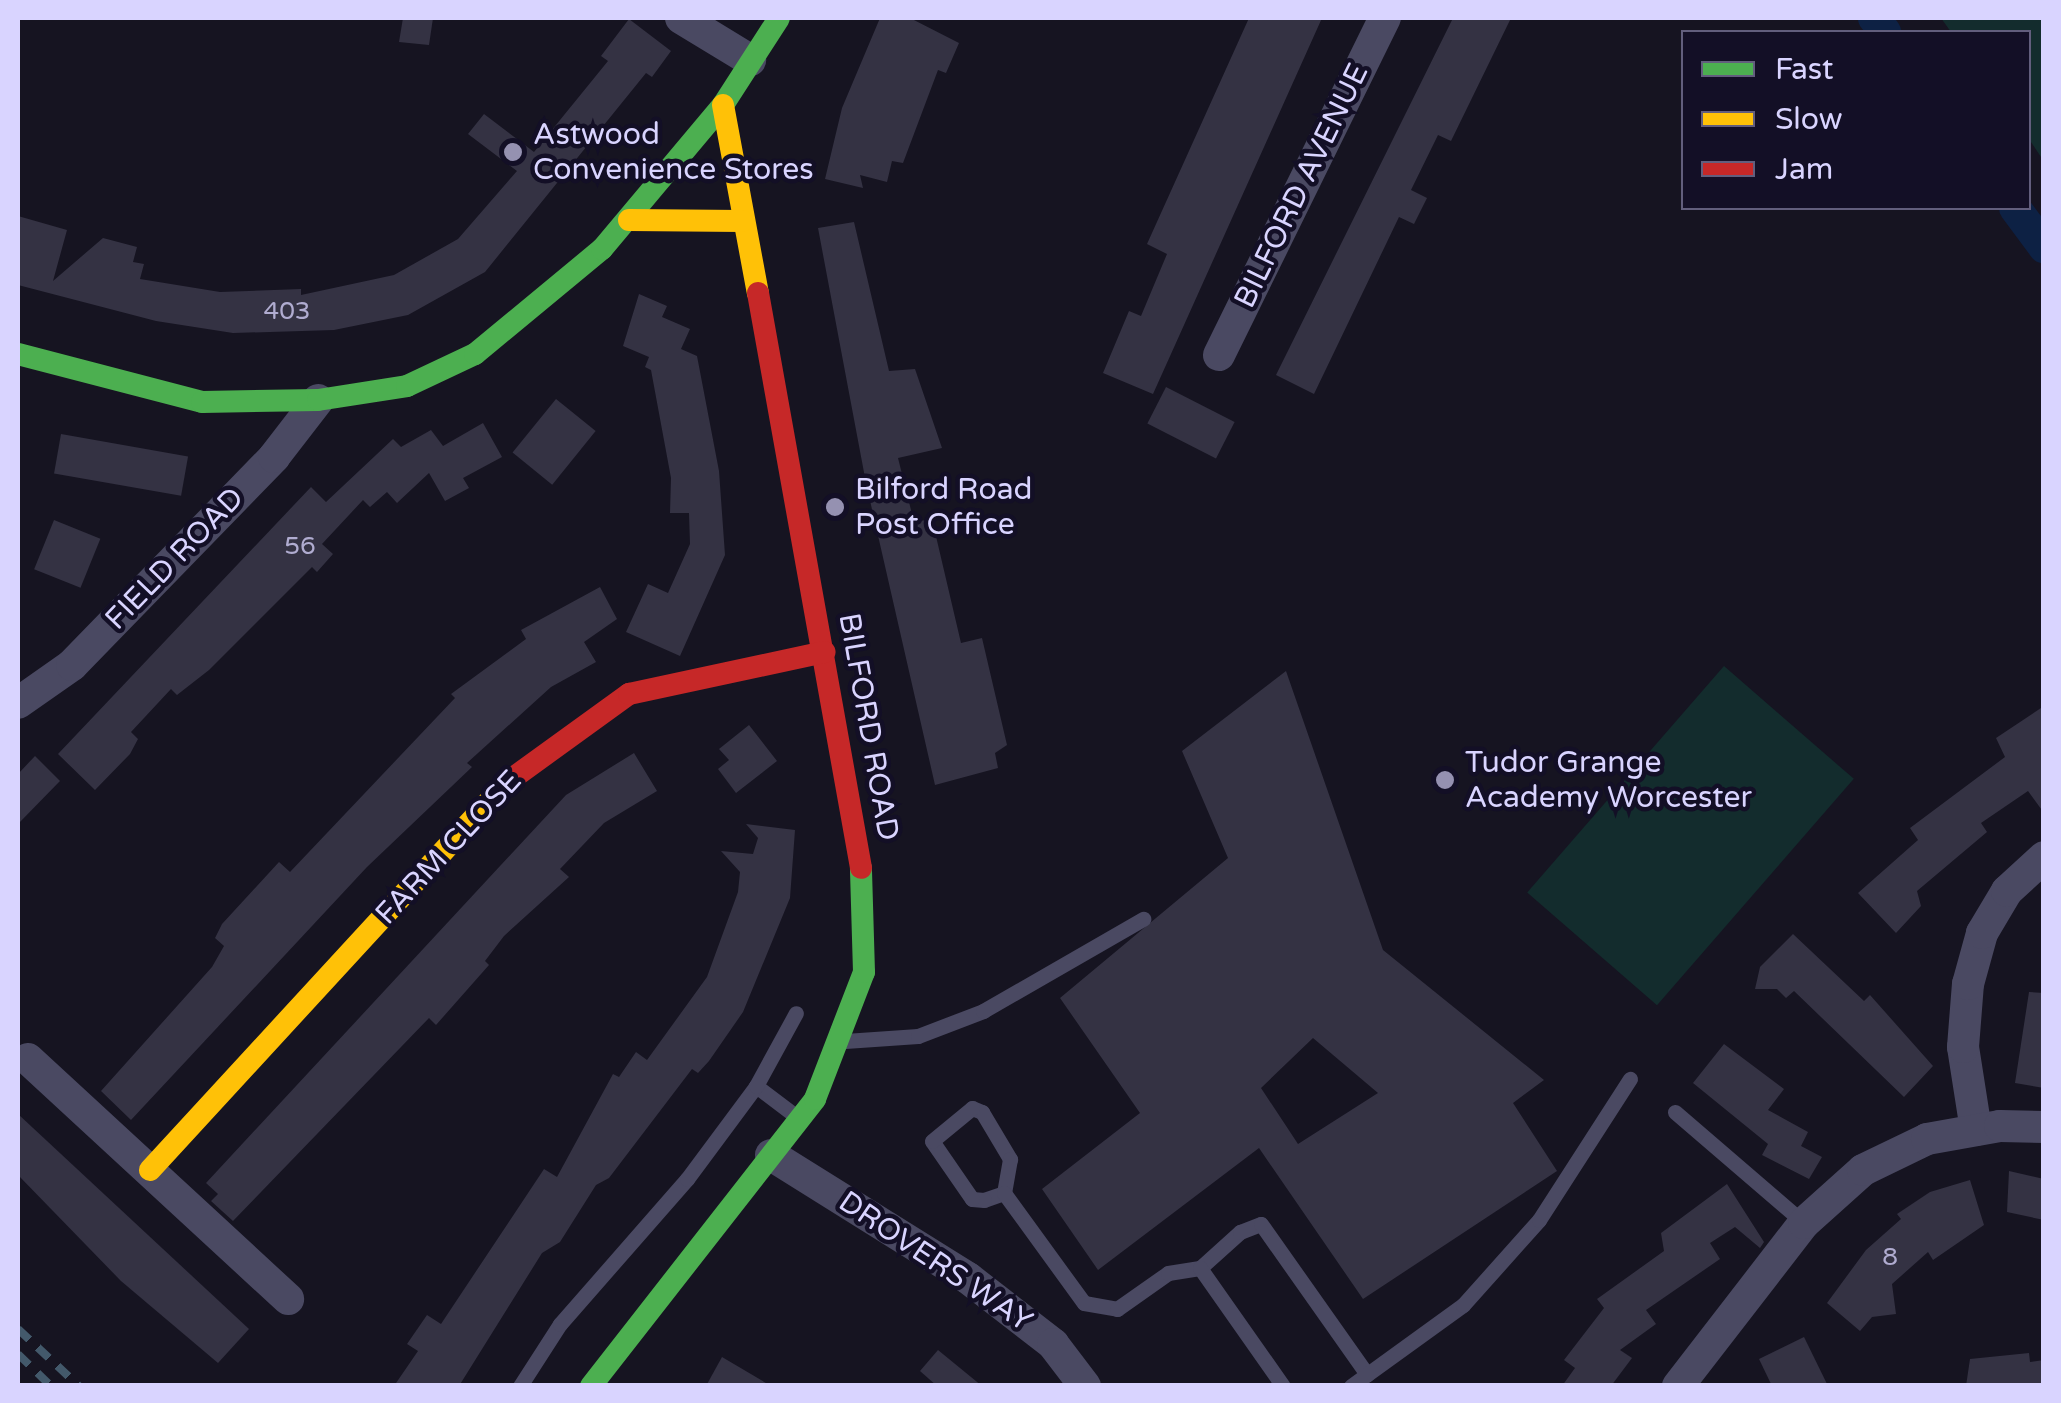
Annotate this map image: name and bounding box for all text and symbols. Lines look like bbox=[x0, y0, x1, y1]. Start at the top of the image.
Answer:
legend bbox=[1681, 30, 2031, 210]
text: Fast bbox=[1775, 51, 1834, 88]
street label: BILFORD AVENUE bbox=[1227, 58, 1377, 314]
text: Slow bbox=[1775, 101, 1843, 138]
place label: Astwood Convenience Stores bbox=[533, 117, 814, 188]
marker: Astwood Convenience Stores bbox=[502, 141, 524, 163]
text: Jam bbox=[1775, 151, 1833, 188]
house number: 403 bbox=[263, 296, 311, 326]
place label: Bilford Road Post Office bbox=[855, 472, 1032, 542]
street label: FIELD ROAD bbox=[98, 480, 252, 638]
marker: Bilford Road Post Office bbox=[824, 496, 846, 518]
house number: 56 bbox=[284, 531, 316, 561]
street label: BILFORD ROAD bbox=[830, 610, 906, 844]
place label: Tudor Grange Academy Worcester bbox=[1465, 745, 1752, 816]
street label: FARM CLOSE bbox=[369, 764, 529, 932]
marker: Tudor Grange Academy Worcester bbox=[1434, 769, 1456, 791]
street label: DROVERS WAY bbox=[831, 1184, 1039, 1340]
house number: 8 bbox=[1882, 1242, 1898, 1272]

